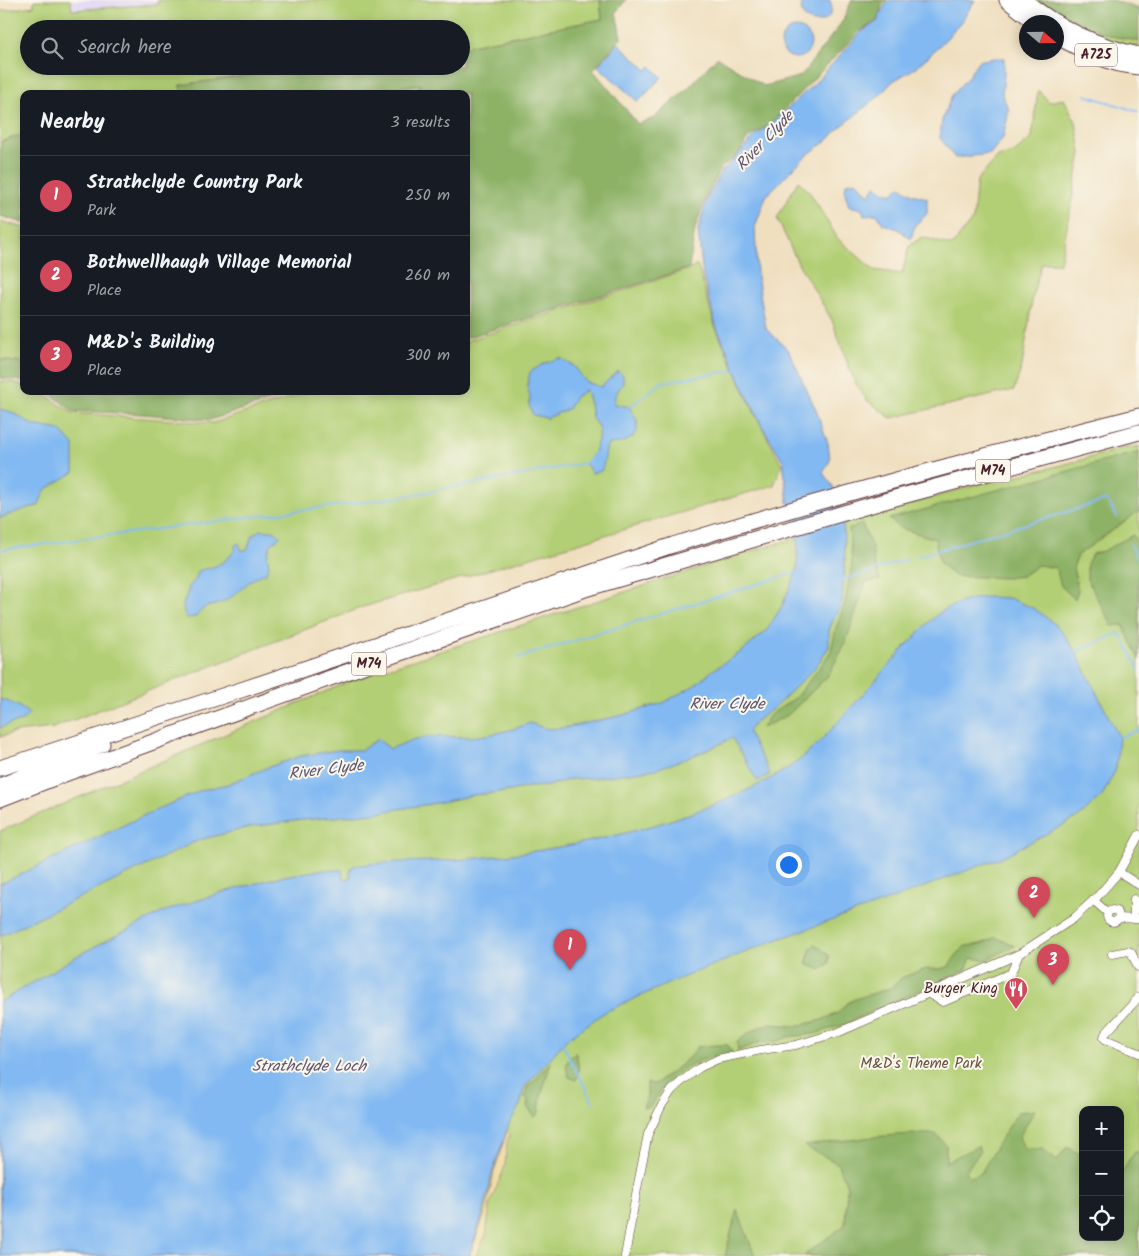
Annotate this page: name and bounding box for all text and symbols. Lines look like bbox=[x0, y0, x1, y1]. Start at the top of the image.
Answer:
north arrow bbox=[1019, 15, 1064, 60]
search box bbox=[20, 20, 470, 75]
text: Search here bbox=[78, 33, 172, 63]
icon: search bbox=[38, 34, 66, 62]
road number: A725 bbox=[1075, 44, 1117, 66]
water label: River Clyde bbox=[730, 104, 801, 177]
text: Nearby bbox=[40, 106, 105, 139]
text: 3 results bbox=[391, 110, 450, 135]
text: Strathclyde Country Park bbox=[87, 168, 302, 198]
text: 1 bbox=[54, 183, 58, 208]
text: 250 m bbox=[405, 183, 450, 208]
text: Park bbox=[87, 198, 116, 223]
text: Bothwellhaugh Village Memorial bbox=[87, 248, 351, 278]
text: 2 bbox=[51, 263, 61, 288]
text: 260 m bbox=[405, 263, 450, 288]
text: Place bbox=[87, 278, 121, 303]
text: M&D's Building bbox=[87, 328, 215, 358]
text: 3 bbox=[52, 343, 60, 368]
text: 300 m bbox=[406, 343, 450, 368]
text: Place bbox=[87, 358, 121, 383]
road number: M74 bbox=[976, 460, 1010, 482]
road number: M74 bbox=[352, 652, 386, 676]
water label: River Clyde bbox=[689, 692, 766, 717]
water label: River Clyde bbox=[287, 753, 367, 787]
your location bbox=[776, 852, 802, 878]
pin: 2 bbox=[1018, 877, 1050, 918]
pin: 1 bbox=[554, 929, 586, 970]
pin: 3 bbox=[1037, 944, 1069, 985]
restaurant icon: Burger King bbox=[1003, 976, 1029, 1010]
place label: Burger King bbox=[924, 977, 998, 1001]
park label: M&D's Theme Park bbox=[860, 1052, 983, 1076]
water label: Strathclyde Loch bbox=[252, 1054, 367, 1079]
map controls bbox=[1079, 1106, 1124, 1241]
button: + bbox=[1079, 1106, 1124, 1151]
button: − bbox=[1079, 1151, 1124, 1196]
button: locate bbox=[1079, 1196, 1124, 1241]

